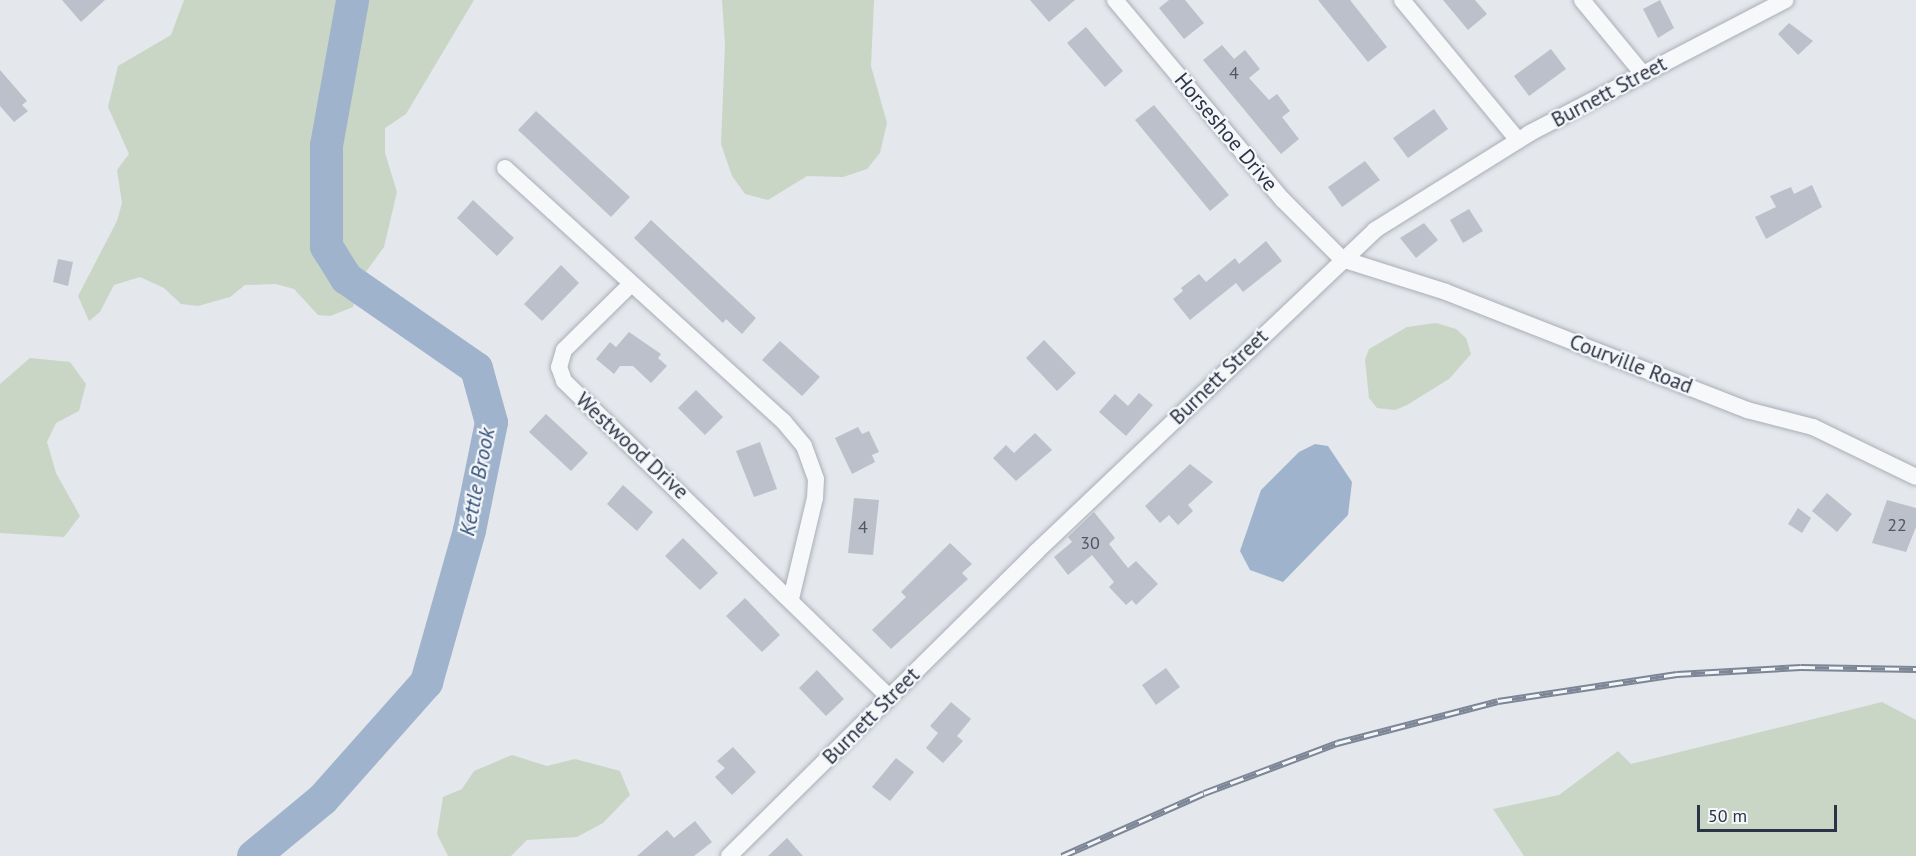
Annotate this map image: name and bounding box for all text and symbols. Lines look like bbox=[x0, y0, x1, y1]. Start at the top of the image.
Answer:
street label: Burnett Street bbox=[1547, 51, 1671, 133]
house number: 4 bbox=[1229, 62, 1239, 84]
street label: Horseshoe Drive bbox=[1169, 68, 1283, 196]
street label: Burnett Street bbox=[1165, 324, 1273, 430]
street label: Courville Road bbox=[1566, 329, 1696, 399]
street label: Westwood Drive bbox=[570, 387, 694, 505]
water label: Kettle Brook bbox=[454, 426, 500, 538]
house number: 22 bbox=[1887, 514, 1907, 536]
house number: 4 bbox=[858, 516, 868, 538]
house number: 30 bbox=[1080, 532, 1100, 554]
street label: Burnett Street bbox=[817, 662, 925, 770]
scale bar bbox=[1700, 793, 1840, 831]
text: 50 m bbox=[1708, 804, 1747, 827]

